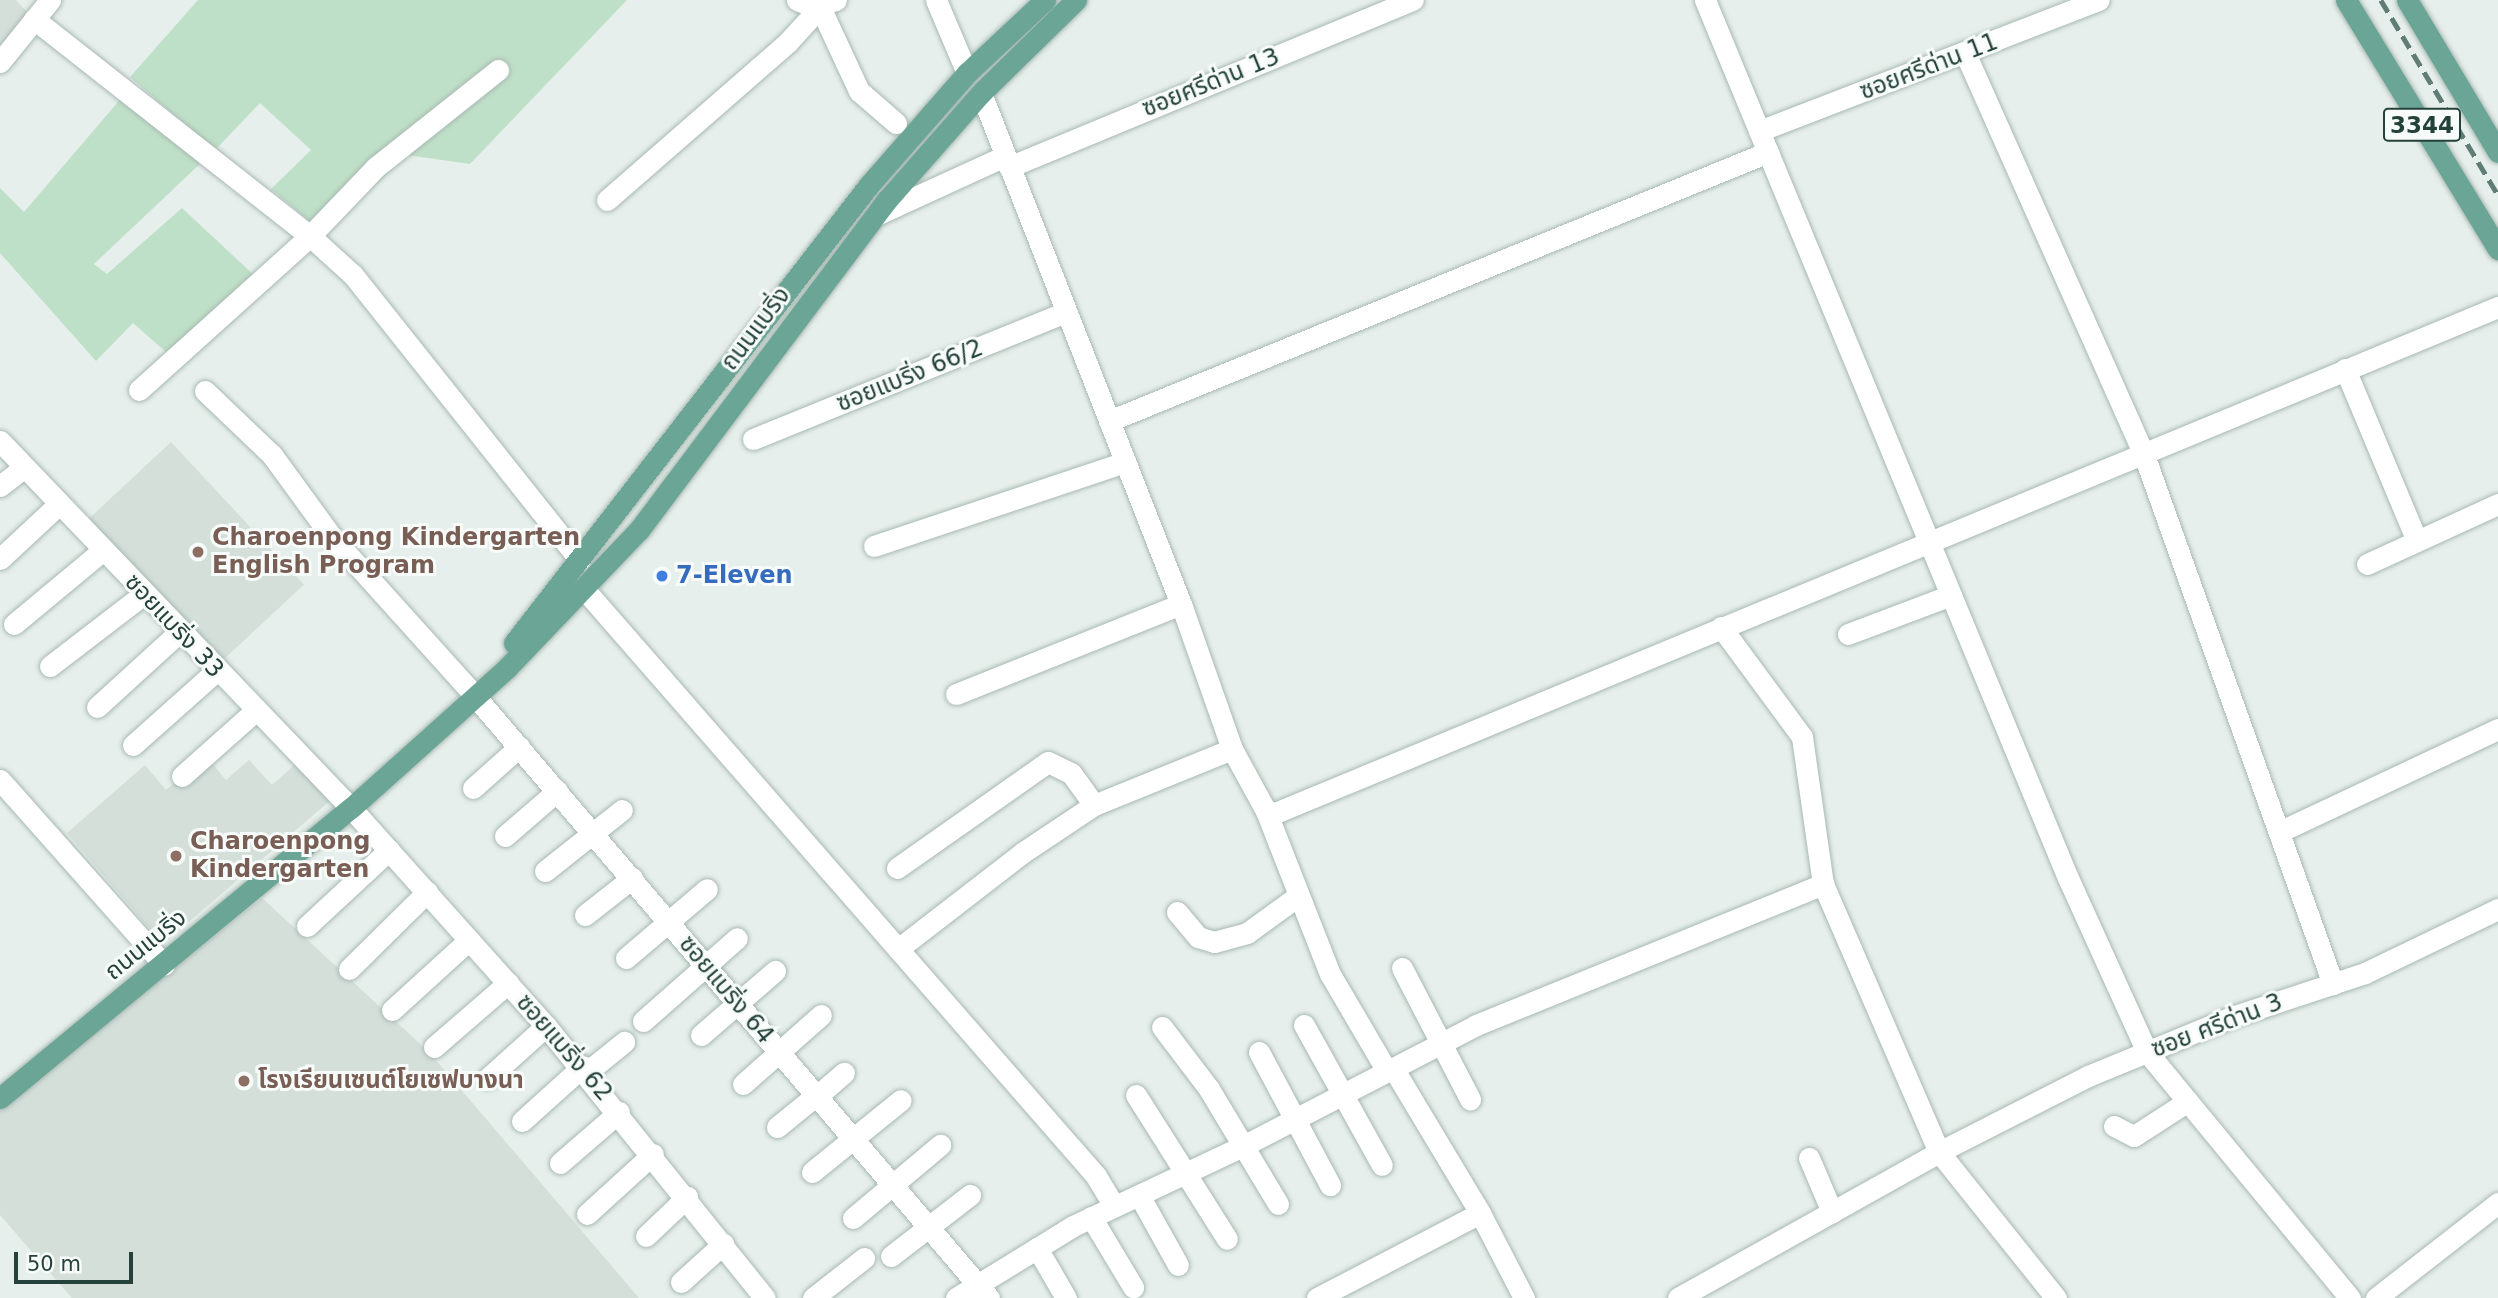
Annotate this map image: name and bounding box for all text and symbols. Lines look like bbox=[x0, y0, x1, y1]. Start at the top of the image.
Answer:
street label: ซอยศรีด่าน 11 bbox=[1856, 27, 2002, 107]
street label: ซอยศรีด่าน 13 bbox=[1138, 42, 1284, 124]
road number: 3344 bbox=[2382, 106, 2462, 144]
street label: ถนนแบริ่ง bbox=[716, 282, 796, 376]
street label: ซอยแบริ่ง 66/2 bbox=[833, 334, 987, 418]
place label: Charoenpong Kindergarten English Program bbox=[212, 524, 580, 580]
marker: Charoenpong Kindergarten English Program bbox=[190, 544, 206, 560]
place label: 7-Eleven bbox=[676, 562, 793, 590]
street label: ซอยแบริ่ง 33 bbox=[118, 568, 230, 684]
marker: 7-Eleven bbox=[654, 568, 670, 584]
place label: Charoenpong Kindergarten bbox=[190, 828, 371, 884]
marker: Charoenpong Kindergarten bbox=[168, 848, 184, 864]
street label: ถนนแบริ่ง bbox=[100, 903, 192, 987]
street label: ซอยแบริ่ง 64 bbox=[673, 930, 779, 1050]
street label: ซอย ศรีด่าน 3 bbox=[2147, 988, 2287, 1064]
street label: ซอยแบริ่ง 62 bbox=[510, 989, 618, 1107]
place label: โรงเรียนเซนต์โยเซฟบางนา bbox=[258, 1067, 524, 1095]
marker: โรงเรียนเซนต์โยเซฟบางนา bbox=[236, 1073, 252, 1089]
scale bar bbox=[18, 1238, 136, 1282]
text: 50 m bbox=[27, 1252, 81, 1276]

